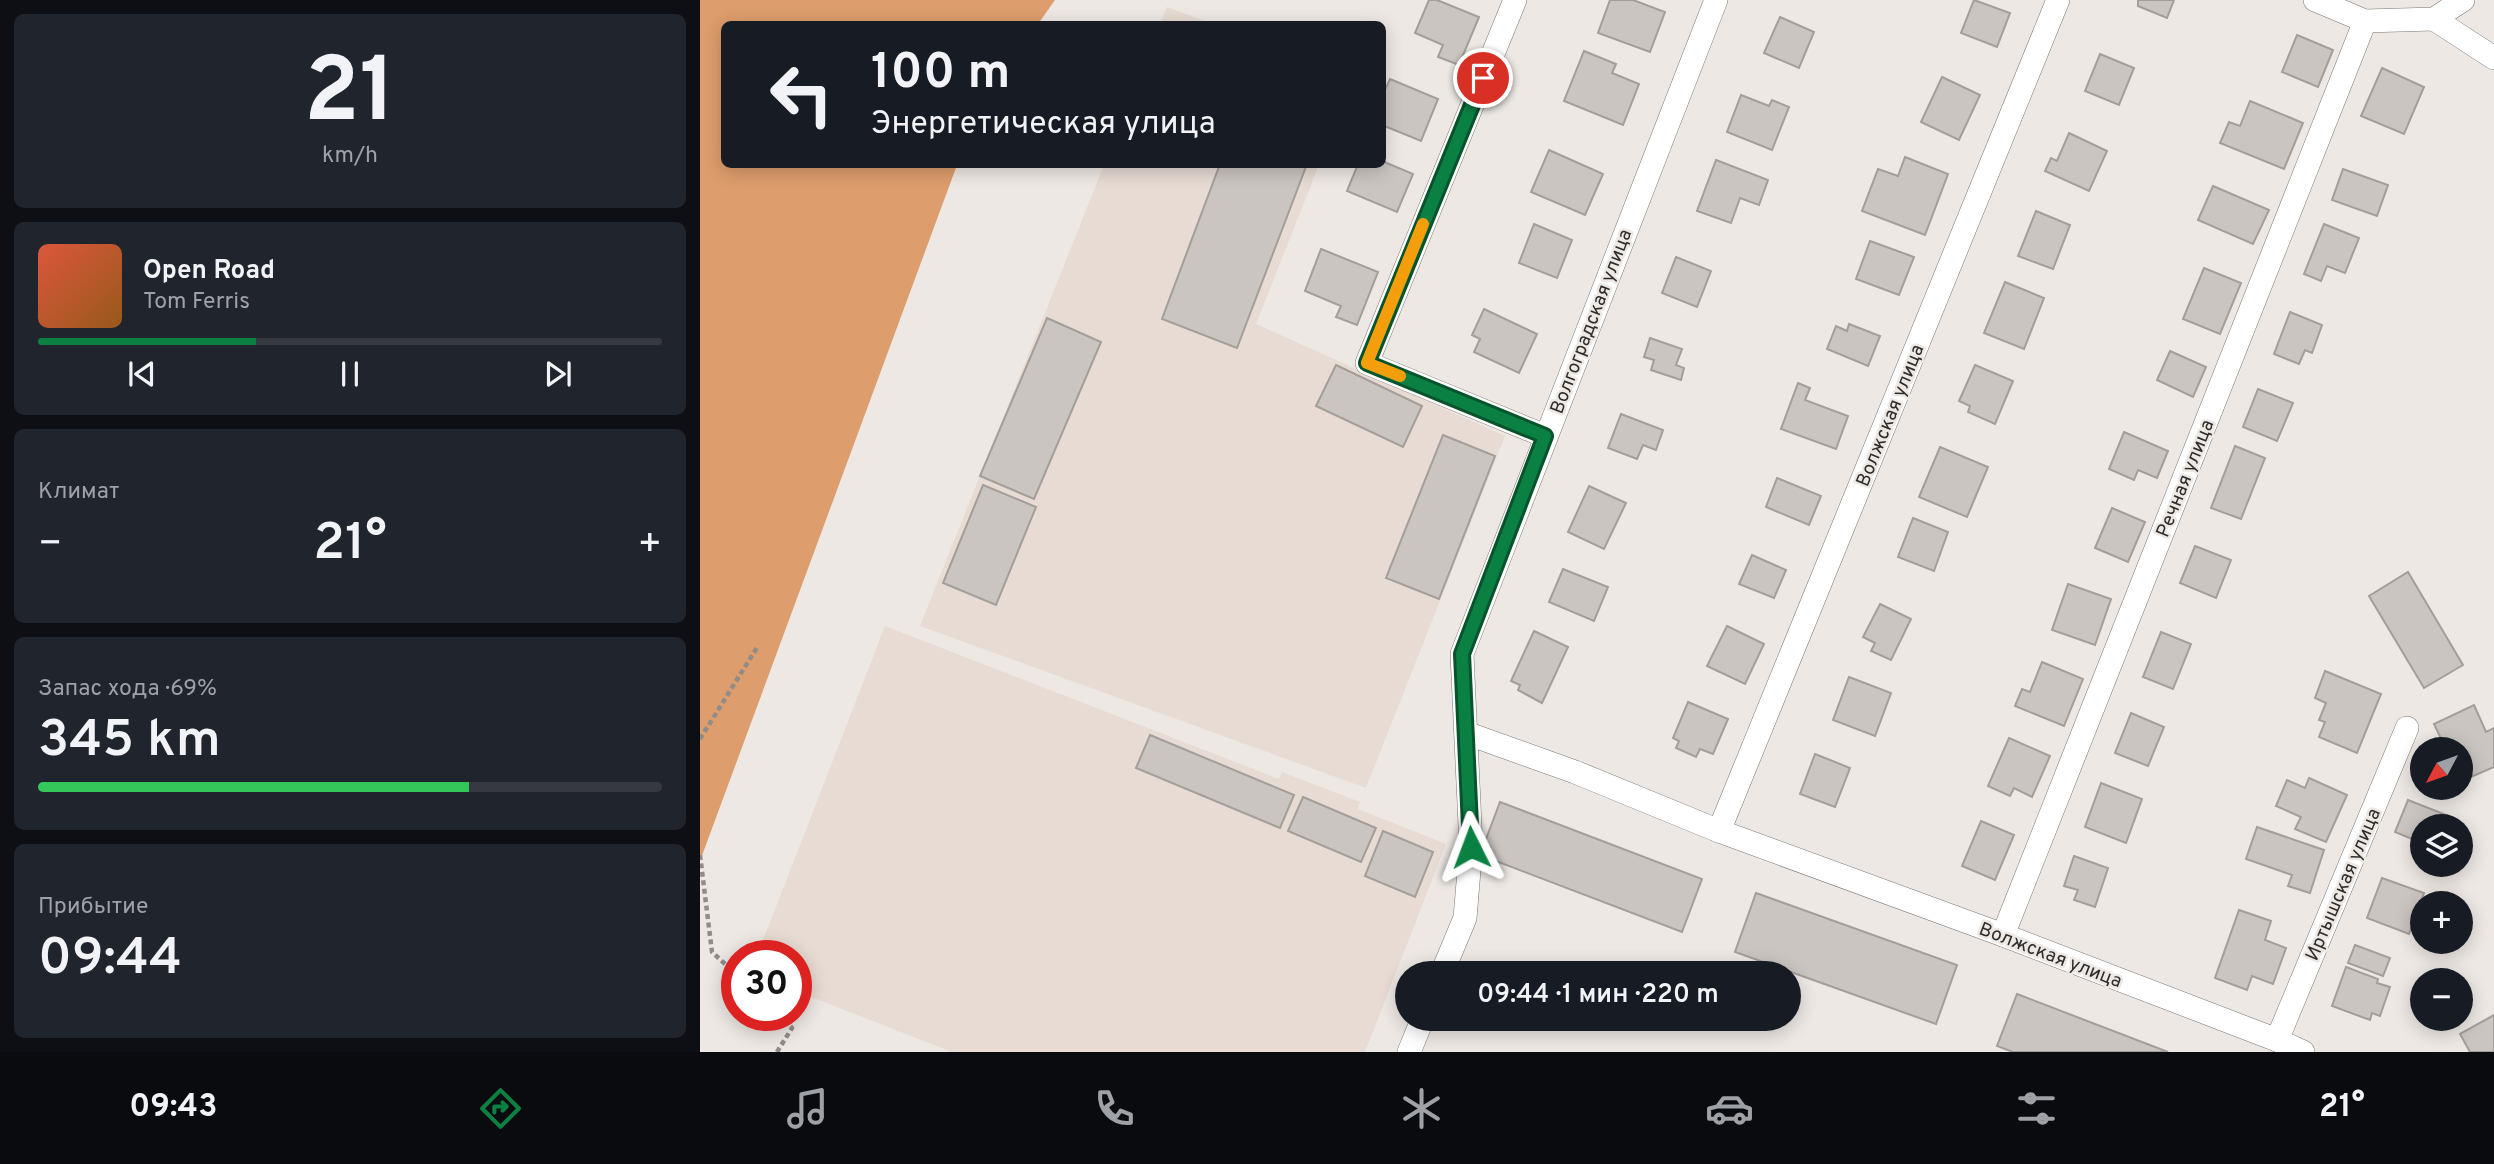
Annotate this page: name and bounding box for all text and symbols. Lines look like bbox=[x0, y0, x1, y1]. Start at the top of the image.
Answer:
text: 21 bbox=[304, 39, 396, 154]
text: 100 m bbox=[871, 44, 1010, 106]
pin bbox=[1453, 48, 1513, 108]
icon: left bbox=[756, 49, 847, 140]
icon: arrive bbox=[1464, 59, 1502, 97]
text: Энергетическая улица bbox=[871, 105, 1216, 145]
text: km/h bbox=[322, 142, 378, 171]
street label: Волгоградская улица bbox=[1546, 226, 1638, 417]
text: Open Road bbox=[143, 255, 275, 288]
text: Tom Ferris bbox=[143, 288, 250, 317]
street label: Волжская улица bbox=[1851, 341, 1930, 490]
icon: previous bbox=[123, 355, 161, 393]
icon: pause bbox=[331, 355, 369, 393]
icon: next bbox=[539, 355, 577, 393]
street label: Речная улица bbox=[2151, 416, 2220, 541]
text: Климат bbox=[38, 478, 119, 507]
text: 21° bbox=[313, 512, 387, 578]
text: − bbox=[38, 521, 63, 570]
text: + bbox=[637, 521, 662, 570]
text: Запас хода · 69% bbox=[38, 675, 217, 704]
text: 345 km bbox=[38, 709, 221, 775]
north arrow bbox=[2410, 737, 2473, 800]
map controls bbox=[2410, 737, 2473, 1031]
street label: Иртышская улица bbox=[2301, 805, 2387, 965]
position arrow bbox=[1434, 810, 1508, 884]
button: layers bbox=[2410, 814, 2473, 877]
button: + bbox=[2410, 891, 2473, 954]
text: Прибытие bbox=[38, 893, 148, 922]
street label: Волжская улица bbox=[1975, 918, 2125, 994]
text: 09:44 bbox=[38, 927, 182, 993]
speed limit sign: 30 bbox=[721, 940, 812, 1031]
button: − bbox=[2410, 968, 2473, 1031]
text: 09:44 · 1 мин · 220 m bbox=[1477, 979, 1719, 1012]
icon: directions bbox=[476, 1084, 525, 1133]
icon: music bbox=[783, 1084, 832, 1133]
icon: phone bbox=[1090, 1084, 1139, 1133]
icon: climate bbox=[1397, 1084, 1446, 1133]
icon: car bbox=[1705, 1084, 1754, 1133]
icon: filters bbox=[2012, 1084, 2061, 1133]
text: 09:43 bbox=[129, 1088, 217, 1128]
text: 21° bbox=[2319, 1088, 2365, 1128]

